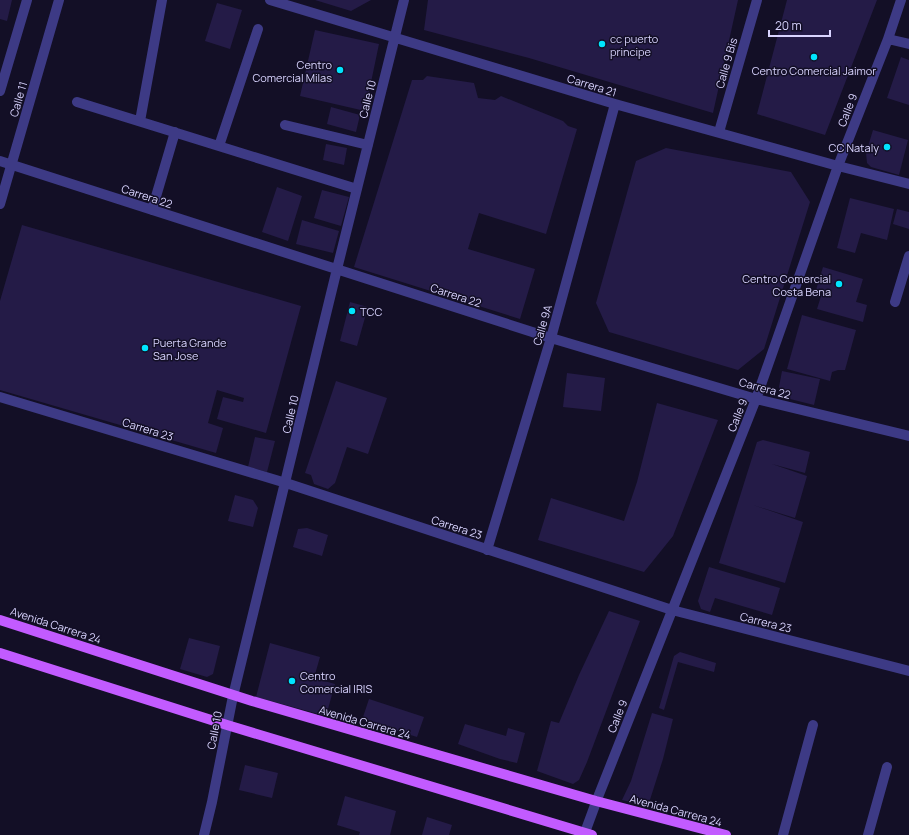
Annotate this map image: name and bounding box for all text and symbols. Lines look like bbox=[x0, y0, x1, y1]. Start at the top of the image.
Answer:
scale bar bbox=[769, 12, 830, 38]
text: 20 m bbox=[775, 17, 802, 34]
place label: cc puerto principe bbox=[610, 31, 659, 59]
street label: Calle 9 Bis bbox=[712, 36, 740, 90]
marker: cc puerto principe bbox=[597, 39, 607, 49]
marker: Centro Comercial Jaimor bbox=[809, 52, 819, 62]
place label: Centro Comercial Milas bbox=[252, 57, 332, 85]
place label: Centro Comercial Jaimor bbox=[752, 63, 876, 78]
marker: Centro Comercial Milas bbox=[335, 65, 345, 75]
street label: Carrera 21 bbox=[565, 70, 619, 100]
street label: Calle 10 bbox=[355, 78, 379, 120]
street label: Calle 11 bbox=[6, 79, 30, 119]
street label: Calle 9 bbox=[834, 91, 860, 129]
place label: CC Nataly bbox=[829, 140, 879, 155]
marker: CC Nataly bbox=[882, 142, 892, 152]
street label: Carrera 22 bbox=[120, 181, 174, 211]
place label: Centro Comercial Costa Bena bbox=[742, 271, 831, 299]
marker: Centro Comercial Costa Bena bbox=[834, 279, 844, 289]
street label: Carrera 22 bbox=[429, 280, 483, 310]
street label: Calle 9A bbox=[529, 303, 555, 347]
place label: TCC bbox=[360, 304, 382, 319]
marker: TCC bbox=[347, 306, 357, 316]
place label: Puerta Grande San Jose bbox=[153, 335, 227, 363]
marker: Puerta Grande San Jose bbox=[140, 343, 150, 353]
street label: Carrera 22 bbox=[738, 374, 792, 402]
street label: Calle 10 bbox=[278, 393, 302, 435]
street label: Calle 9 bbox=[724, 396, 750, 434]
street label: Carrera 23 bbox=[121, 414, 175, 444]
street label: Carrera 23 bbox=[430, 512, 484, 542]
street label: Avenida Carrera 24 bbox=[9, 603, 103, 647]
street label: Carrera 23 bbox=[739, 608, 793, 636]
place label: Centro Comercial IRIS bbox=[300, 668, 372, 696]
marker: Centro Comercial IRIS bbox=[287, 676, 297, 686]
street label: Calle 9 bbox=[604, 697, 630, 735]
street label: Avenida Carrera 24 bbox=[317, 702, 413, 742]
street label: Calle 10 bbox=[203, 710, 225, 750]
street label: Avenida Carrera 24 bbox=[628, 790, 724, 830]

